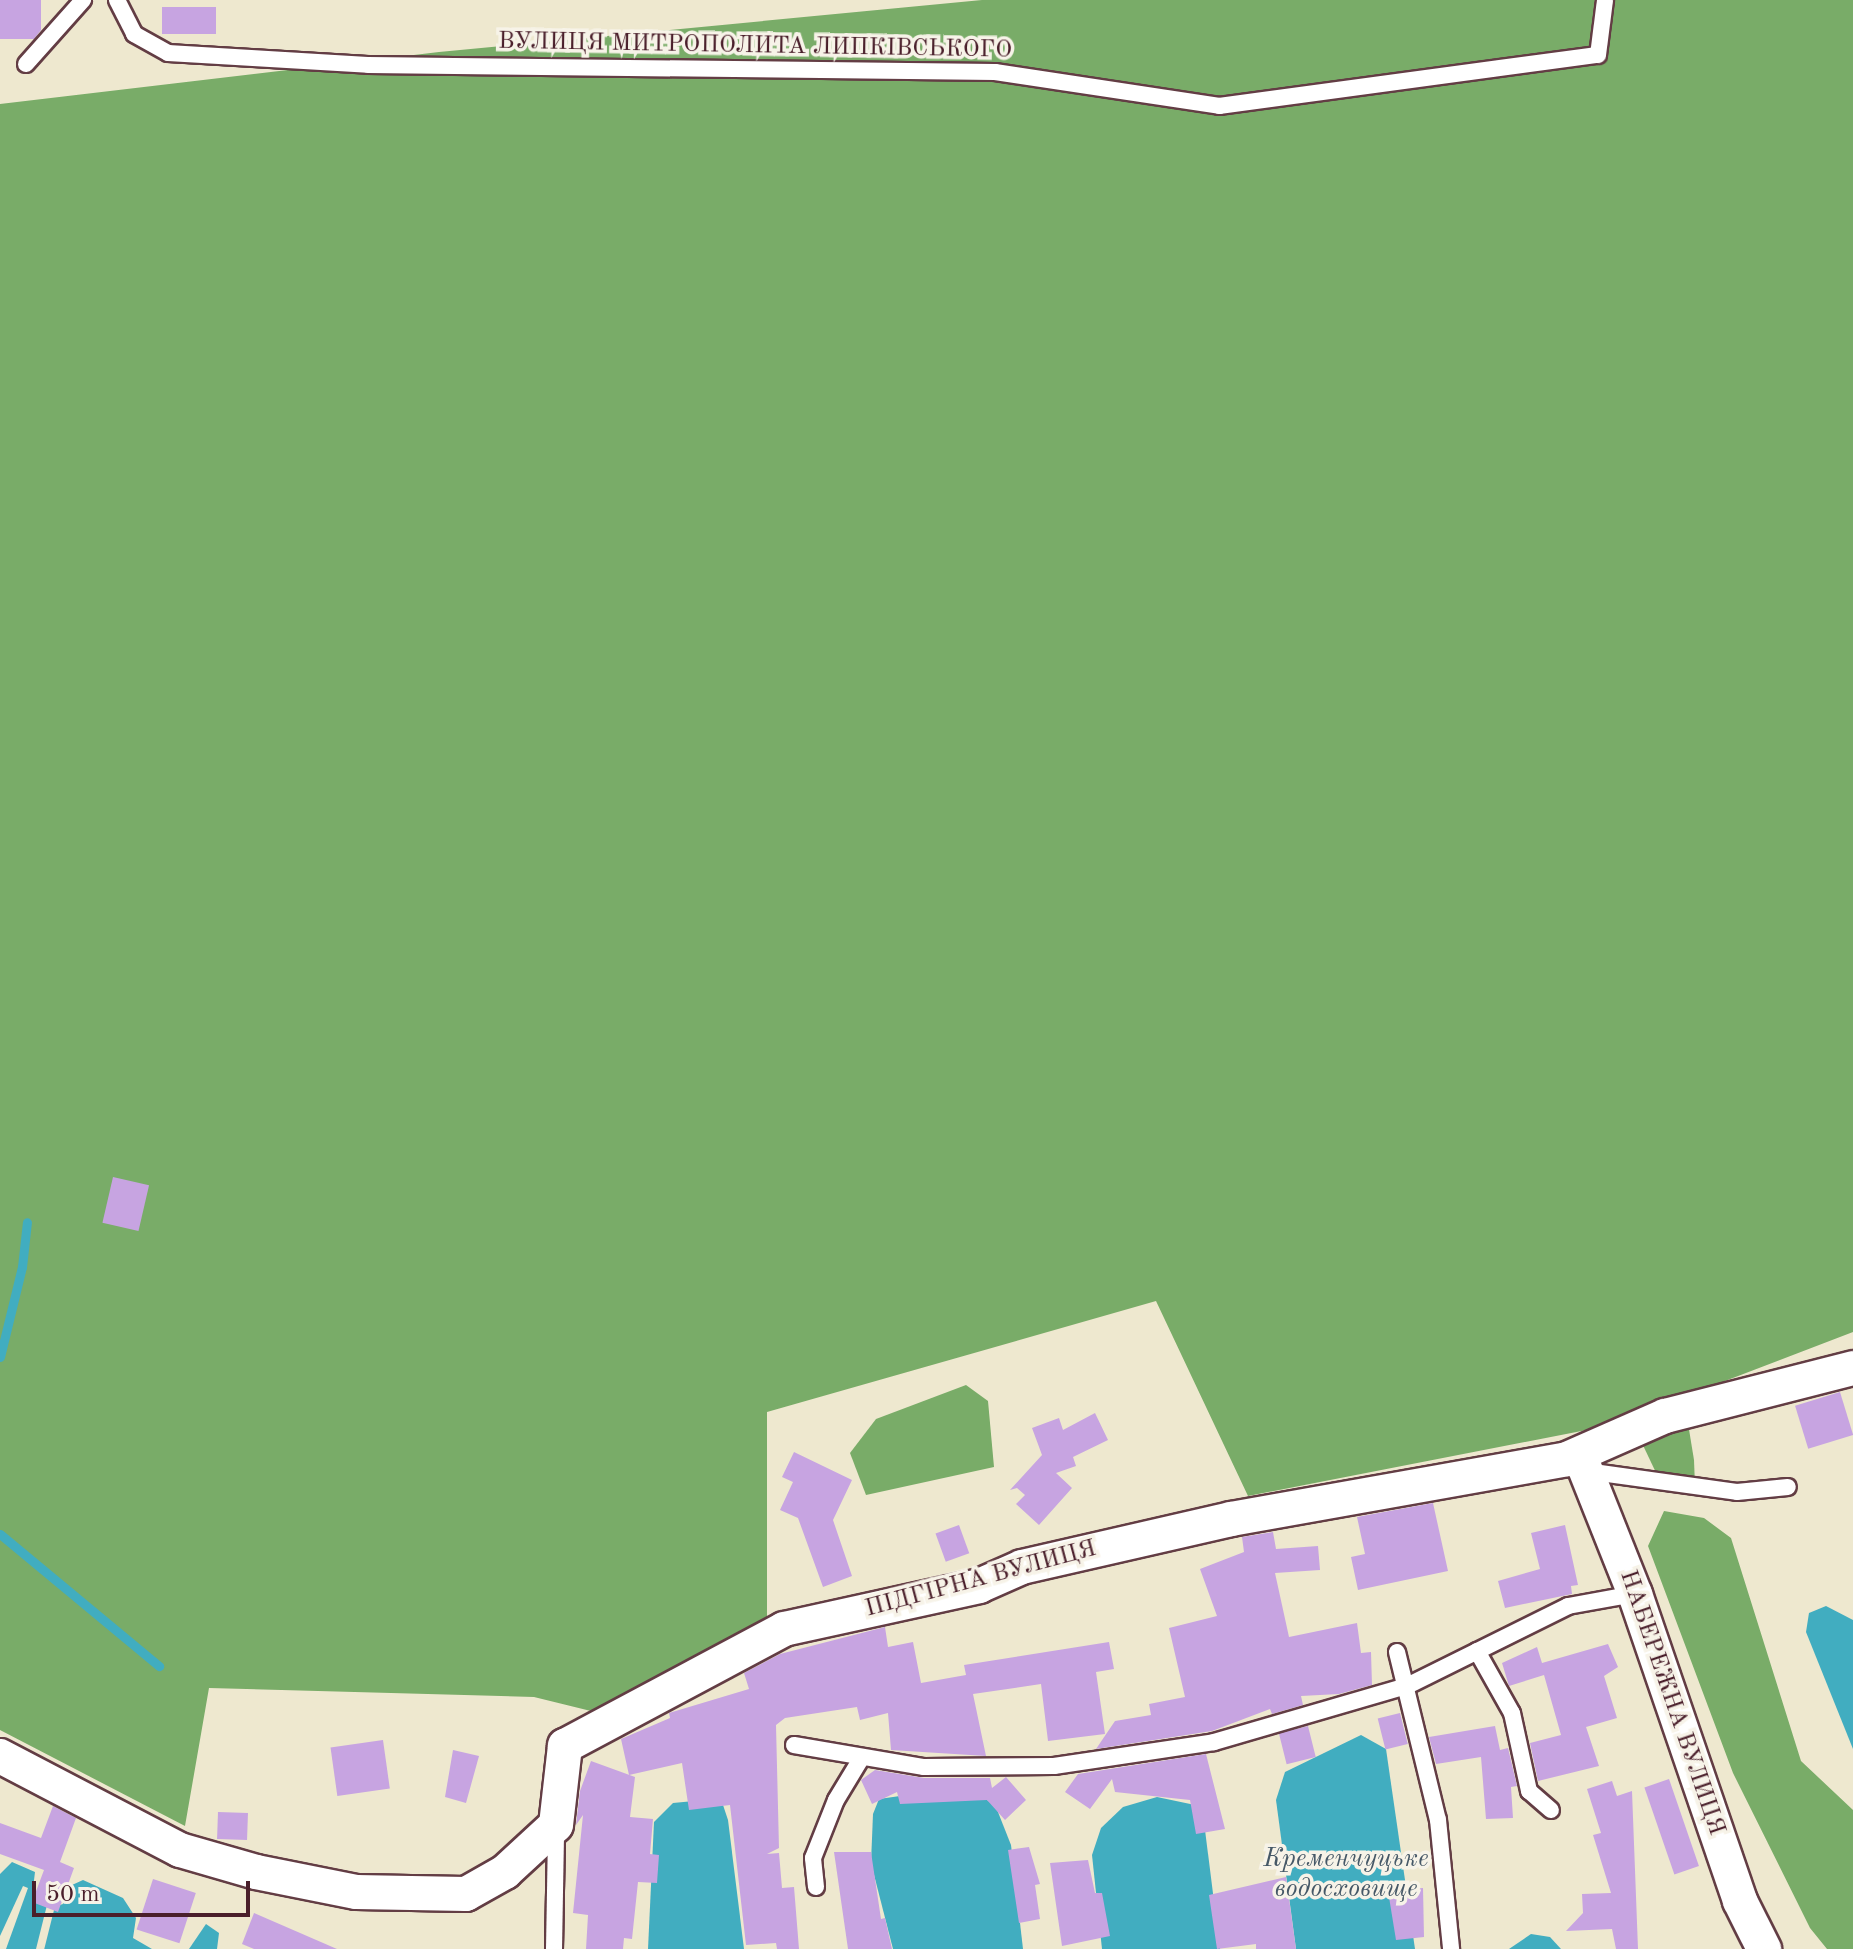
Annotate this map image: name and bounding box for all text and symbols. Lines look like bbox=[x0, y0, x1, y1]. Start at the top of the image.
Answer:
street label: ВУЛИЦЯ МИТРОПОЛИТА ЛИПКІВСЬКОГО bbox=[498, 28, 1012, 66]
street label: ПІДГІРНА ВУЛИЦЯ bbox=[862, 1535, 1100, 1625]
street label: НАБЕРЕЖНА ВУЛИЦЯ bbox=[1612, 1567, 1730, 1839]
water label: Кременчуцьке водосховище bbox=[1263, 1844, 1429, 1906]
scale bar bbox=[36, 1865, 254, 1915]
text: 50 m bbox=[46, 1883, 100, 1907]

